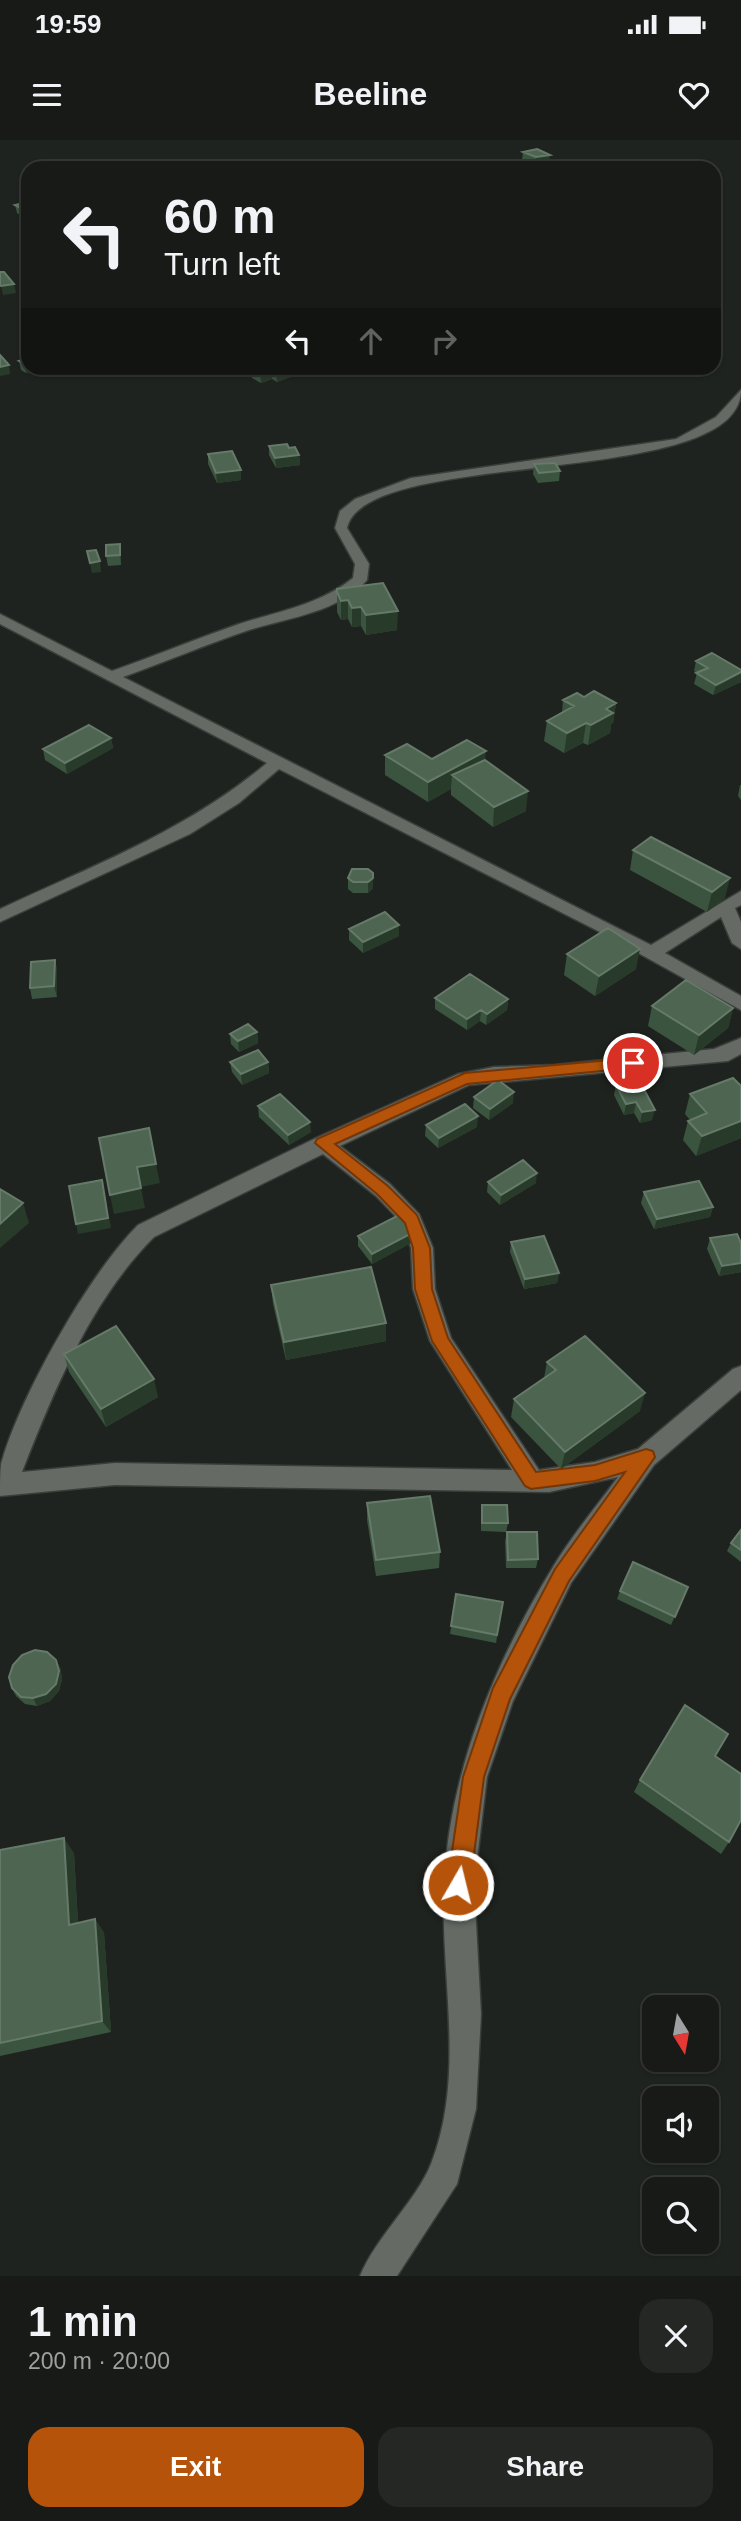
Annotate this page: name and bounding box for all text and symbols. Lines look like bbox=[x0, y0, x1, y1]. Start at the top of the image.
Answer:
text: 19:59 bbox=[35, 9, 102, 39]
icon: menu bbox=[28, 76, 66, 114]
text: Beeline bbox=[314, 76, 427, 112]
icon: heart bbox=[675, 76, 713, 114]
icon: left bbox=[49, 189, 140, 280]
text: 60 m bbox=[164, 189, 276, 243]
text: Turn left bbox=[164, 246, 280, 282]
icon: left bbox=[279, 322, 317, 360]
icon: ahead bbox=[352, 322, 390, 360]
icon: right bbox=[425, 322, 463, 360]
pin bbox=[603, 1033, 663, 1093]
icon: arrive bbox=[614, 1044, 652, 1082]
position arrow bbox=[421, 1848, 495, 1922]
north arrow bbox=[642, 1995, 719, 2072]
map controls bbox=[642, 1995, 719, 2254]
button: sound bbox=[642, 2086, 719, 2163]
button: search bbox=[642, 2177, 719, 2254]
text: 1 min bbox=[28, 2298, 138, 2345]
button: close bbox=[639, 2299, 713, 2373]
text: 200 m · 20:00 bbox=[28, 2348, 170, 2374]
button: Exit bbox=[28, 2427, 364, 2507]
button: Share bbox=[378, 2427, 713, 2507]

